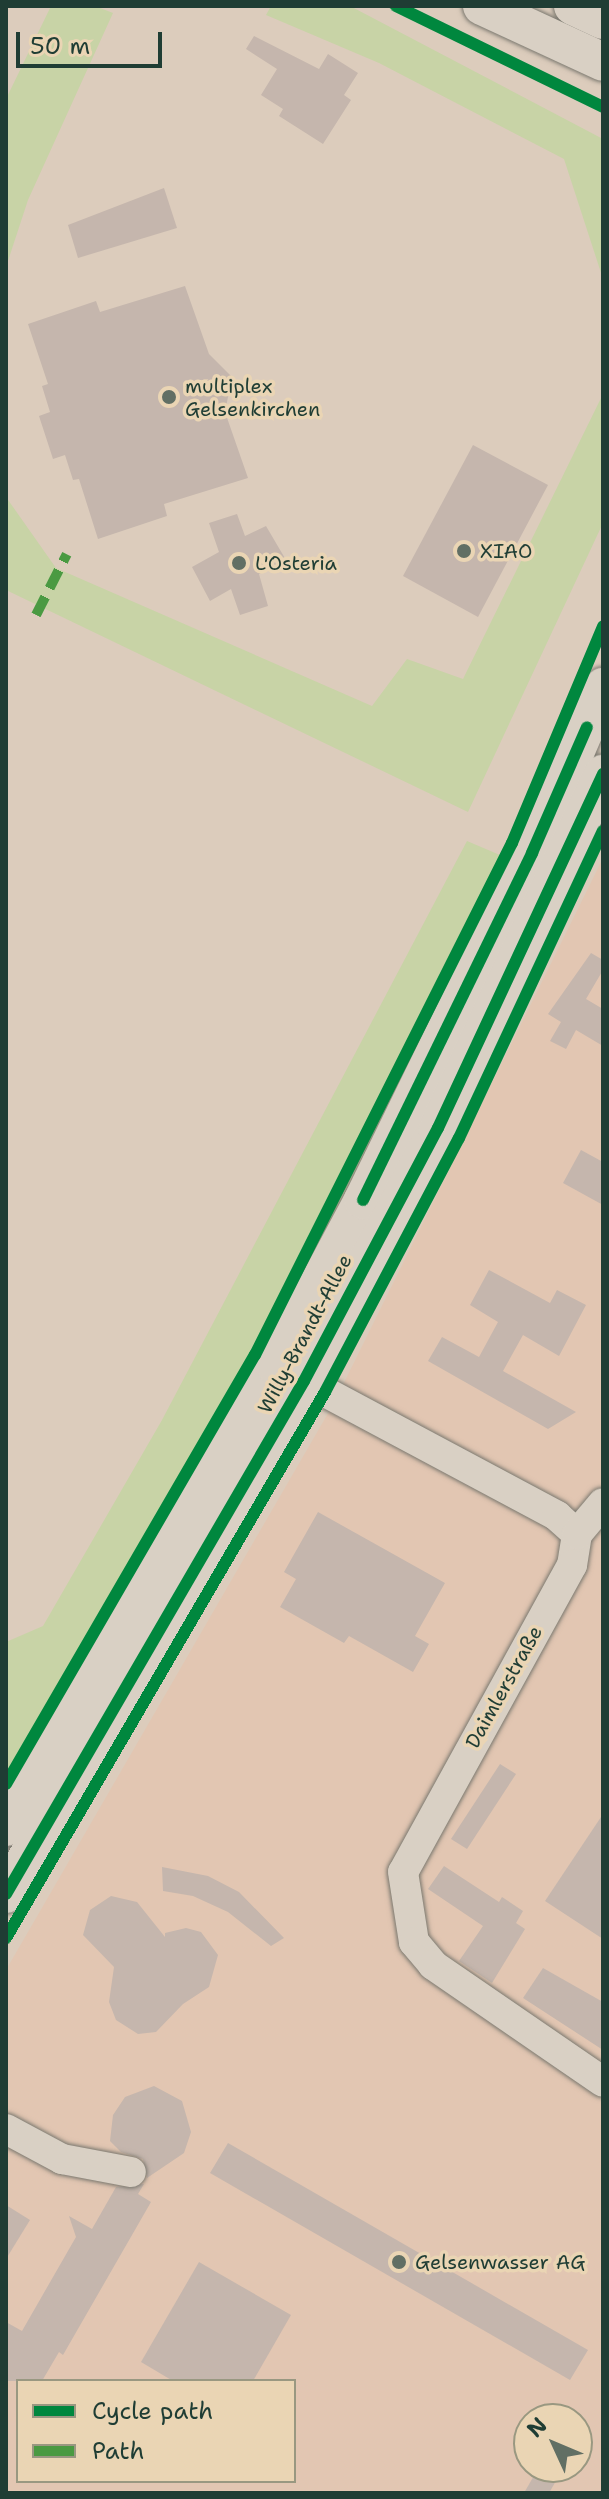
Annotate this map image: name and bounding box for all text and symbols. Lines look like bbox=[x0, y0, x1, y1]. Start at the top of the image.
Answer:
scale bar bbox=[20, 16, 166, 66]
text: 50 m bbox=[30, 30, 90, 62]
place label: multiplex Gelsenkirchen bbox=[185, 374, 320, 421]
marker: multiplex Gelsenkirchen bbox=[160, 388, 178, 406]
place label: XIAO bbox=[480, 539, 532, 563]
marker: XIAO bbox=[455, 542, 473, 560]
place label: L'Osteria bbox=[255, 551, 337, 575]
marker: L'Osteria bbox=[230, 554, 248, 572]
street label: Willy-Brandt-Allee bbox=[253, 1250, 357, 1418]
street label: Daimlerstraße bbox=[460, 1622, 548, 1752]
place label: Gelsenwasser AG bbox=[415, 2250, 585, 2274]
marker: Gelsenwasser AG bbox=[390, 2253, 408, 2271]
legend bbox=[16, 2379, 296, 2483]
text: Cycle path bbox=[92, 2395, 213, 2427]
north arrow bbox=[513, 2403, 593, 2483]
text: N bbox=[520, 2411, 553, 2444]
text: Path bbox=[92, 2435, 144, 2467]

